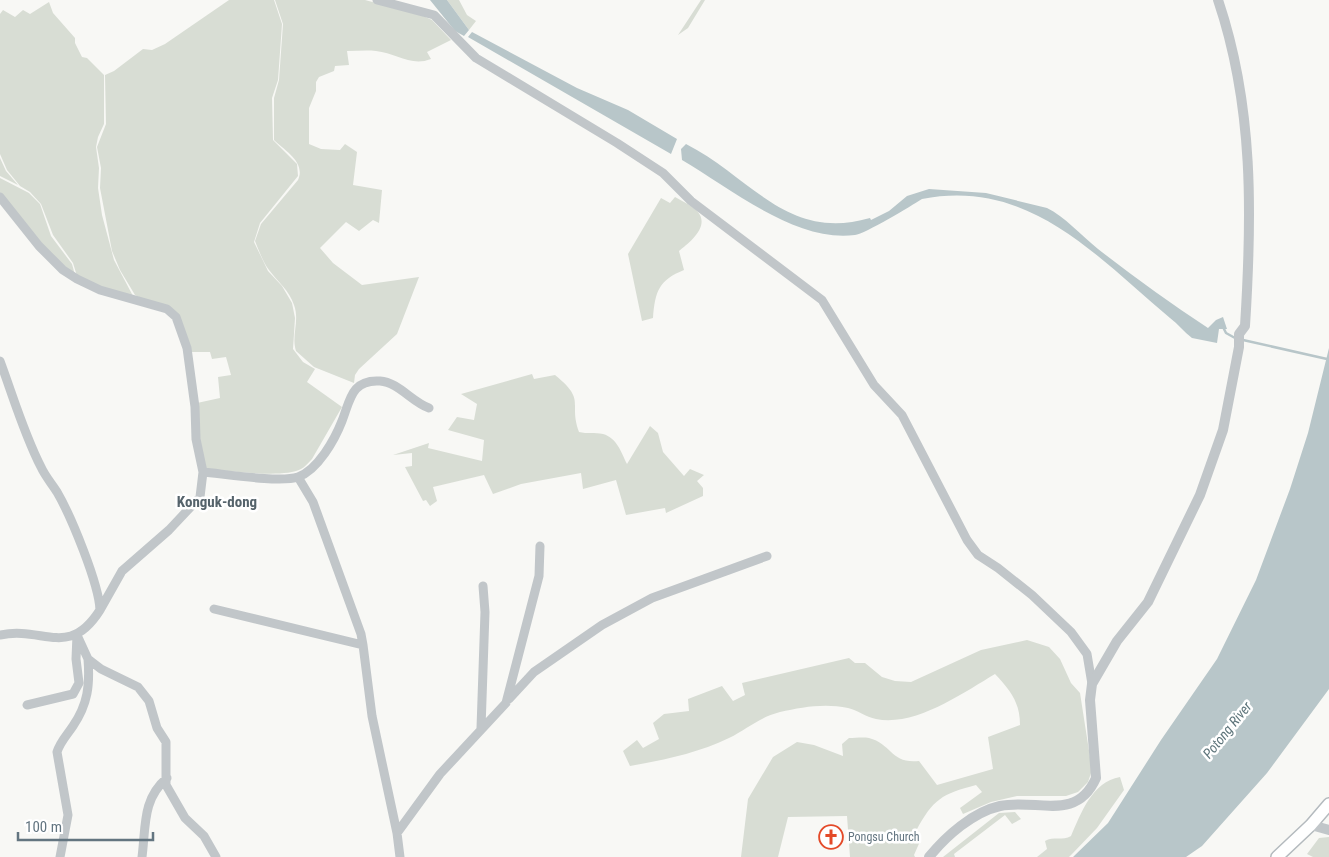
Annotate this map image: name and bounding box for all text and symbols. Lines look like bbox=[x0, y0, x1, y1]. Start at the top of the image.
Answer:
district label: Konguk-dong bbox=[177, 493, 257, 511]
water label: Potong River bbox=[1199, 698, 1255, 761]
scale bar bbox=[18, 810, 152, 842]
text: 100 m bbox=[25, 818, 62, 836]
church icon: Pongsu Church bbox=[818, 824, 844, 850]
place label: Pongsu Church bbox=[848, 830, 920, 844]

